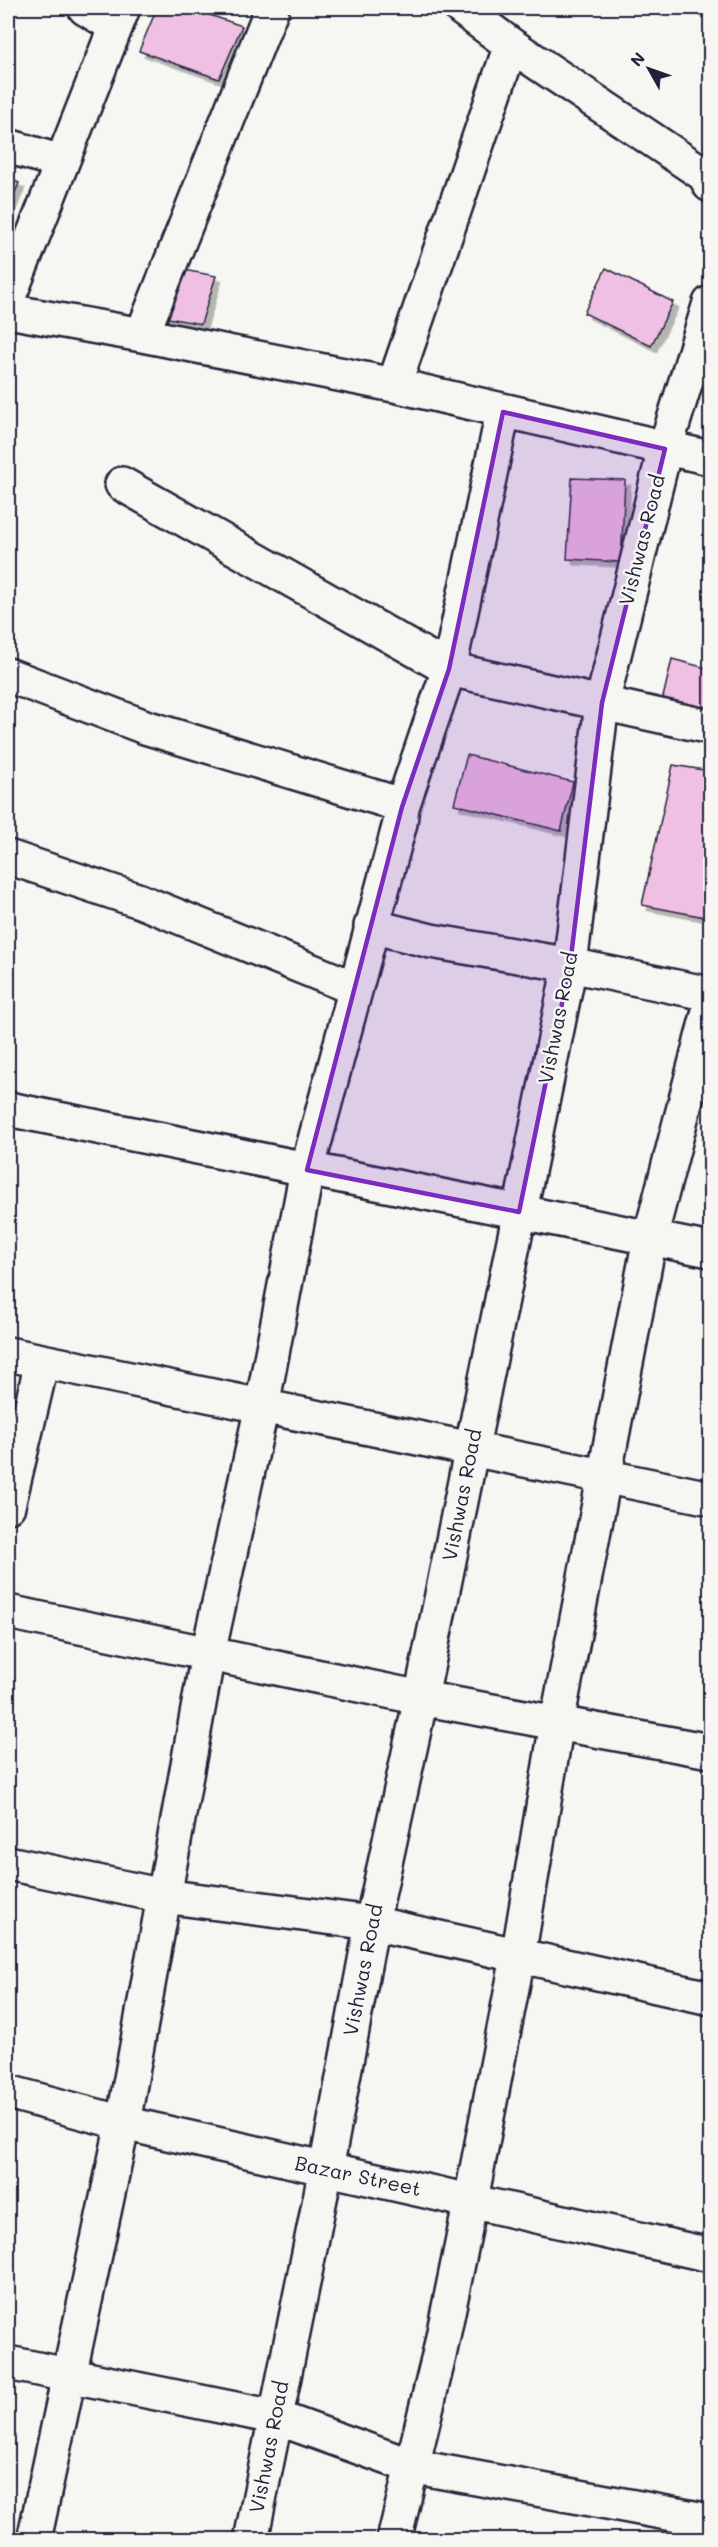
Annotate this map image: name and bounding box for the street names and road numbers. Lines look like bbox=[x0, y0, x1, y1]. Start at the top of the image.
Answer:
street label: Vishwas Road bbox=[612, 472, 670, 608]
street label: Vishwas Road bbox=[531, 950, 583, 1086]
street label: Vishwas Road bbox=[435, 1427, 487, 1563]
street label: Vishwas Road bbox=[336, 1902, 388, 2038]
street label: Bazar Street bbox=[293, 2149, 424, 2201]
street label: Vishwas Road bbox=[242, 2379, 294, 2515]

